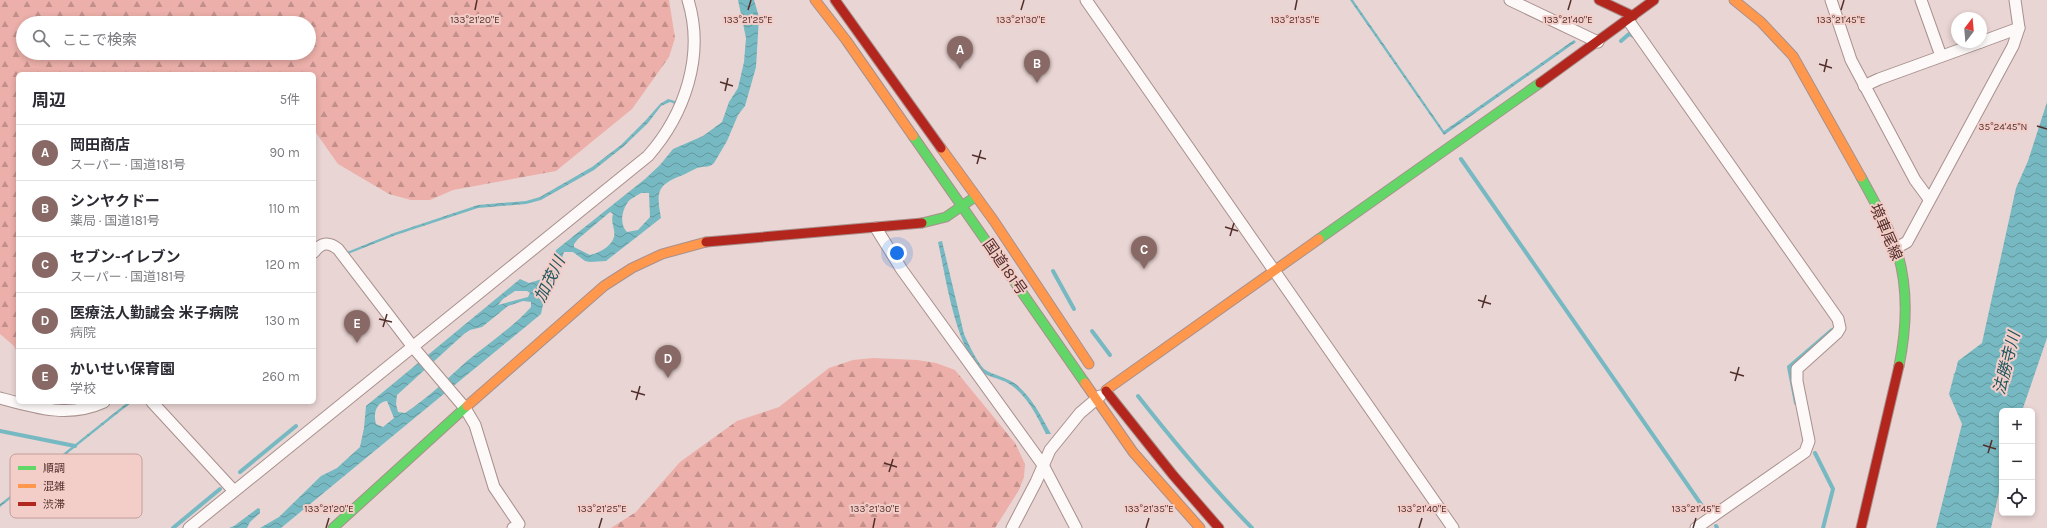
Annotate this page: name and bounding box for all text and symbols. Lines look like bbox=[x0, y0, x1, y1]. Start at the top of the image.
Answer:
north arrow bbox=[1951, 12, 1987, 48]
text: 133°21'20"E bbox=[450, 14, 500, 26]
text: 133°21'25"E bbox=[723, 14, 773, 26]
text: 133°21'30"E bbox=[996, 14, 1046, 26]
text: 133°21'35"E bbox=[1270, 14, 1320, 26]
text: 133°21'40"E bbox=[1543, 14, 1593, 26]
text: 133°21'45"E bbox=[1817, 14, 1865, 26]
search box bbox=[16, 16, 316, 60]
icon: search bbox=[30, 27, 52, 49]
text: ここで検索 bbox=[62, 31, 137, 49]
pin: A bbox=[947, 36, 973, 69]
pin: B bbox=[1024, 50, 1050, 83]
text: 周辺 bbox=[32, 90, 66, 110]
text: 5件 bbox=[280, 92, 300, 107]
text: 35°24'45"N bbox=[1979, 121, 2027, 133]
text: 岡田商店 bbox=[70, 136, 130, 154]
text: A bbox=[41, 145, 49, 160]
text: 90 m bbox=[269, 145, 300, 160]
text: スーパー · 国道181号 bbox=[70, 157, 186, 172]
text: シンヤクドー bbox=[70, 192, 160, 210]
text: B bbox=[41, 201, 49, 216]
text: 110 m bbox=[268, 201, 300, 216]
street label: 境車尾線 bbox=[1866, 201, 1906, 263]
text: 薬局 · 国道181号 bbox=[70, 213, 160, 228]
street label: 国道181号 bbox=[979, 236, 1031, 298]
pin: C bbox=[1131, 236, 1157, 269]
your location bbox=[887, 243, 907, 263]
text: セブン-イレブン bbox=[70, 248, 181, 266]
water label: 加茂川 bbox=[530, 252, 569, 305]
text: C bbox=[41, 257, 49, 272]
text: 120 m bbox=[265, 257, 300, 272]
text: スーパー · 国道181号 bbox=[70, 269, 186, 284]
text: 医療法人勤誠会 米子病院 bbox=[70, 304, 239, 322]
pin: E bbox=[344, 310, 370, 343]
text: D bbox=[41, 313, 49, 328]
text: 130 m bbox=[265, 313, 300, 328]
text: 病院 bbox=[70, 325, 96, 340]
water label: 法勝寺川 bbox=[1990, 328, 2024, 396]
pin: D bbox=[655, 345, 681, 378]
text: かいせい保育園 bbox=[70, 360, 175, 378]
text: E bbox=[41, 369, 49, 384]
text: 260 m bbox=[262, 369, 300, 384]
text: 学校 bbox=[70, 381, 96, 396]
map controls bbox=[1999, 408, 2035, 516]
button: + bbox=[1999, 408, 2035, 444]
button: − bbox=[1999, 444, 2035, 480]
legend bbox=[10, 454, 142, 518]
text: 順調 bbox=[43, 462, 65, 475]
text: 混雑 bbox=[43, 480, 65, 493]
button: locate bbox=[1999, 480, 2035, 516]
text: 渋滞 bbox=[43, 498, 65, 511]
text: 133°21'20"E bbox=[304, 503, 354, 515]
text: 133°21'25"E bbox=[577, 503, 627, 515]
text: 133°21'30"E bbox=[850, 503, 900, 515]
text: 133°21'35"E bbox=[1124, 503, 1174, 515]
text: 133°21'40"E bbox=[1397, 503, 1447, 515]
text: 133°21'45"E bbox=[1672, 503, 1720, 515]

